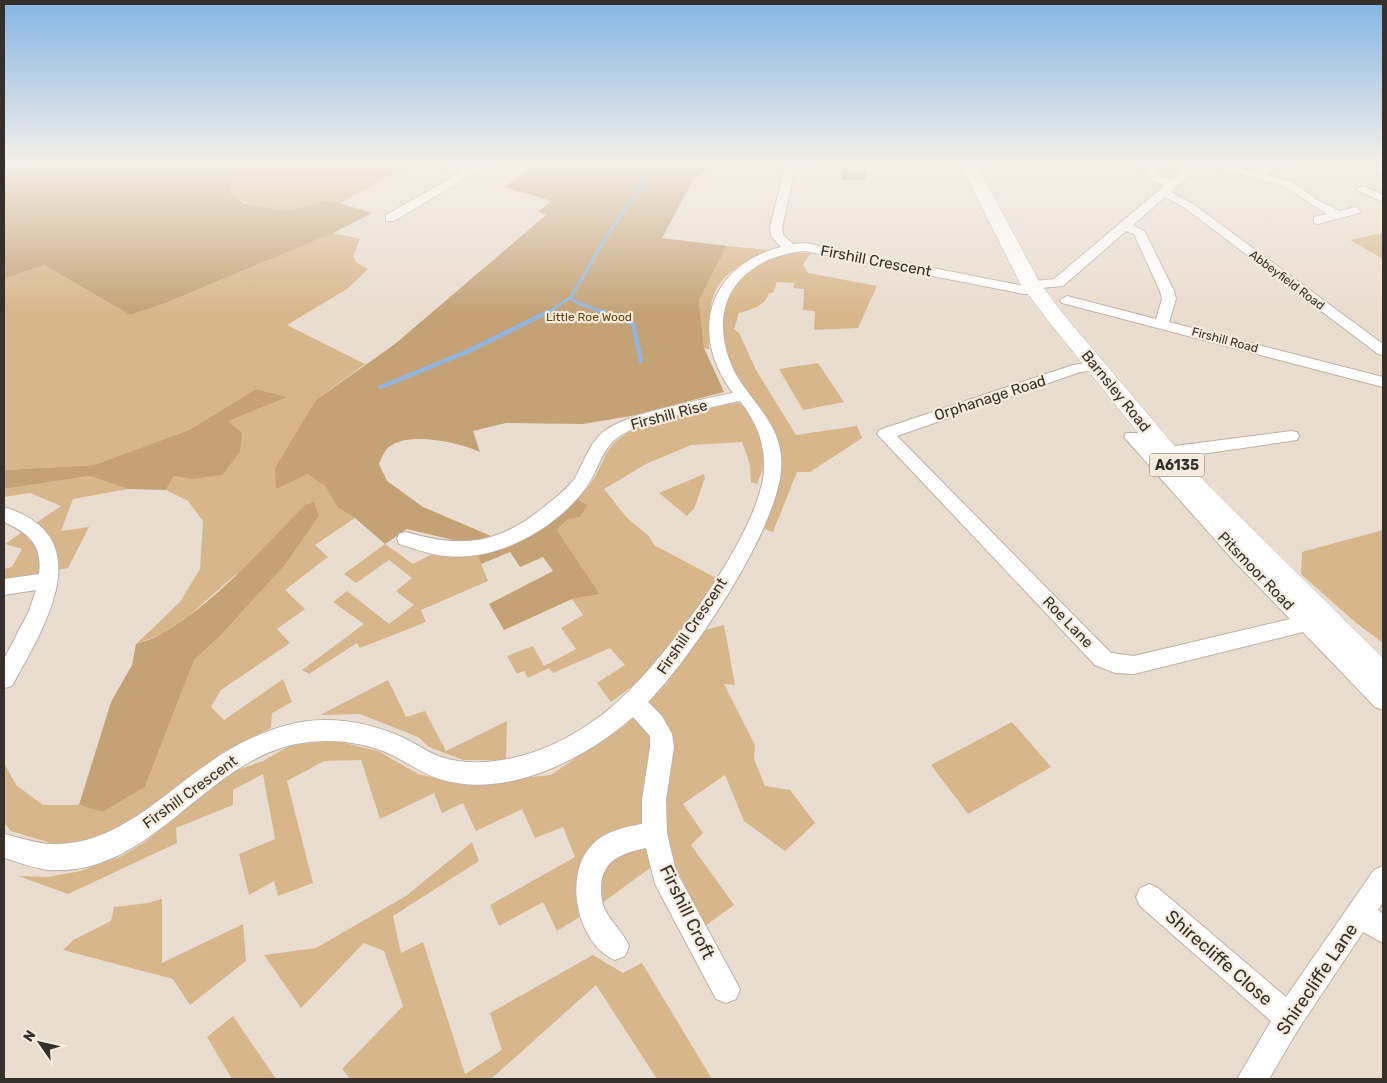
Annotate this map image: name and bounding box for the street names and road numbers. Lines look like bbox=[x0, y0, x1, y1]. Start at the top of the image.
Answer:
street label: Firshill Crescent bbox=[819, 241, 933, 281]
street label: Abbeyfield Road bbox=[1247, 247, 1327, 313]
street label: Firshill Road bbox=[1190, 324, 1260, 356]
street label: Barnsley Road bbox=[1078, 347, 1154, 435]
street label: Orphanage Road bbox=[932, 371, 1048, 425]
street label: Firshill Rise bbox=[629, 396, 709, 434]
road number: A6135 bbox=[1150, 454, 1204, 476]
street label: Pitsmoor Road bbox=[1214, 528, 1298, 614]
street label: Firshill Crescent bbox=[653, 574, 731, 678]
street label: Roe Lane bbox=[1039, 592, 1097, 652]
street label: Firshill Crescent bbox=[139, 752, 241, 832]
street label: Firshill Croft bbox=[655, 861, 719, 963]
street label: Shirecliffe Close bbox=[1161, 906, 1277, 1010]
street label: Shirecliffe Lane bbox=[1272, 919, 1362, 1039]

